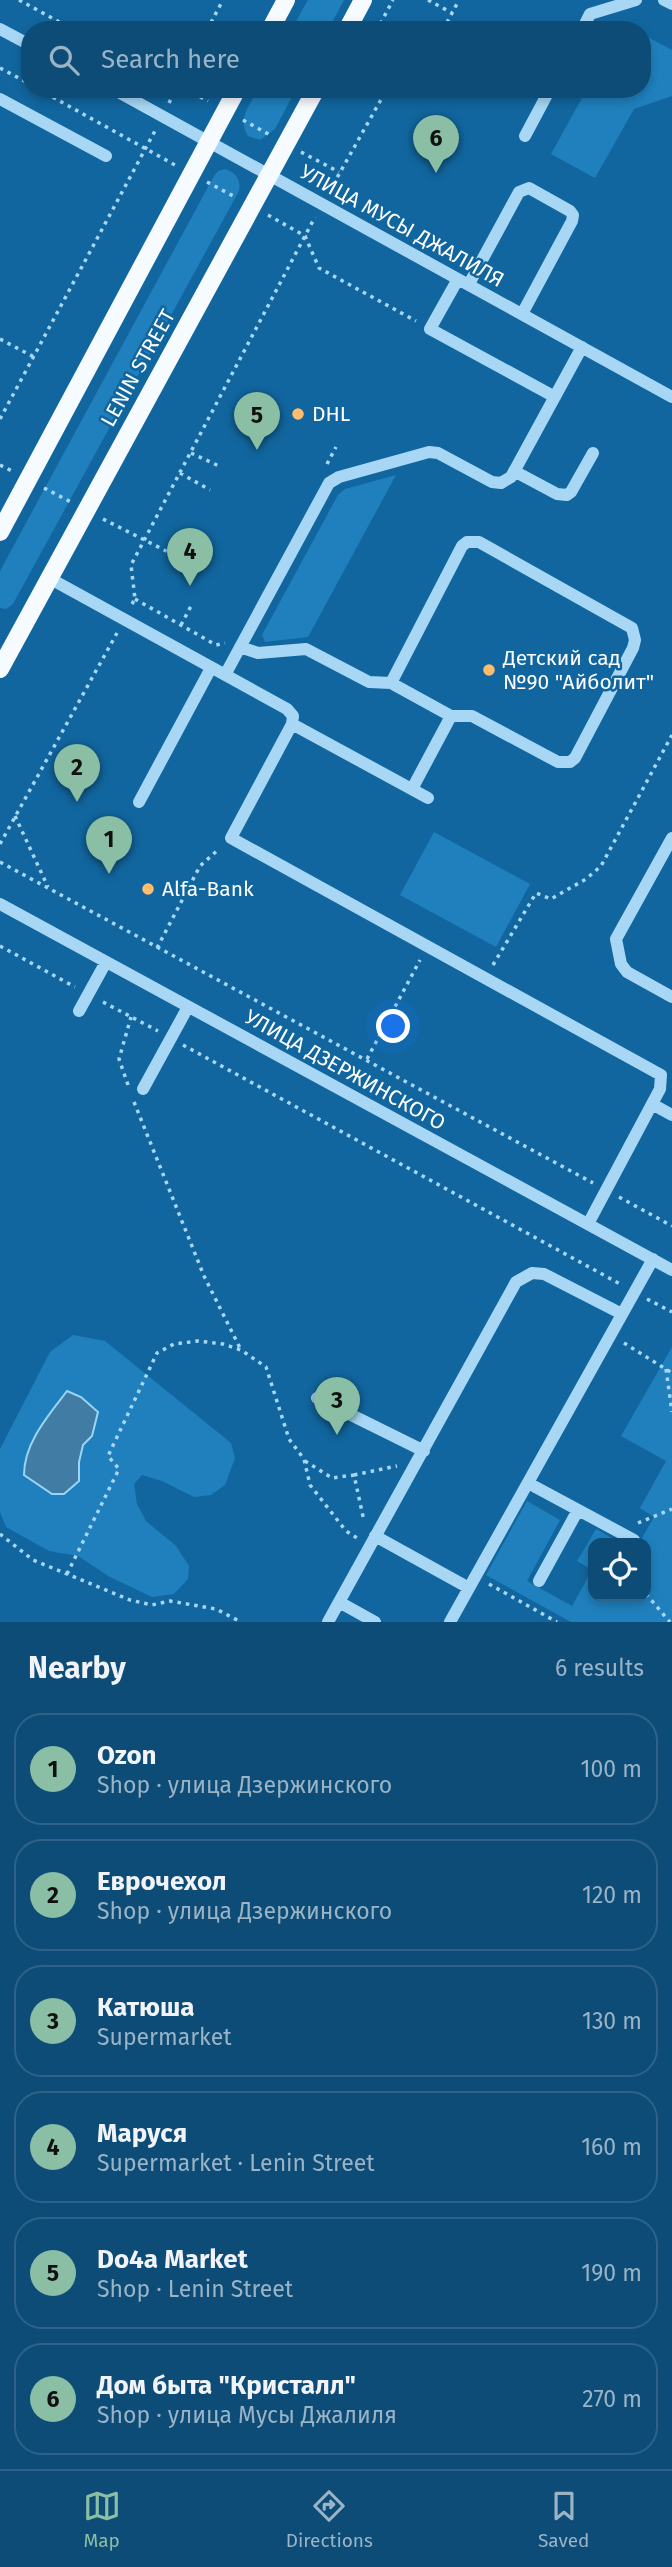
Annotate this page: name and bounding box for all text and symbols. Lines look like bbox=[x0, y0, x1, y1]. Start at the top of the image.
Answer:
search box bbox=[21, 21, 651, 98]
icon: search bbox=[45, 41, 83, 79]
text: Search here bbox=[101, 44, 240, 75]
pin: 6 bbox=[413, 115, 459, 173]
street label: УЛИЦА МУСЫ ДЖАЛИЛЯ bbox=[295, 159, 509, 293]
street label: LENIN STREET bbox=[95, 305, 181, 431]
pin: 5 bbox=[234, 392, 280, 450]
place label: DHL bbox=[312, 401, 351, 427]
marker: DHL bbox=[290, 406, 306, 422]
pin: 4 bbox=[167, 528, 213, 586]
place label: Детский сад №90 "Айболит" bbox=[502, 645, 654, 695]
marker: Детский сад №90 "Айболит" bbox=[481, 662, 497, 678]
pin: 2 bbox=[54, 744, 100, 802]
pin: 1 bbox=[86, 816, 132, 874]
place label: Alfa-Bank bbox=[162, 876, 254, 902]
marker: Alfa-Bank bbox=[140, 881, 156, 897]
street label: УЛИЦА ДЗЕРЖИНСКОГО bbox=[240, 1004, 450, 1136]
your location bbox=[376, 1009, 410, 1043]
pin: 3 bbox=[314, 1377, 360, 1435]
map controls bbox=[588, 1538, 651, 1601]
button: locate bbox=[588, 1538, 651, 1601]
text: Nearby bbox=[28, 1650, 126, 1686]
text: 6 results bbox=[555, 1654, 644, 1682]
text: Ozon bbox=[97, 1740, 157, 1771]
text: 1 bbox=[48, 1755, 58, 1783]
text: 100 m bbox=[581, 1755, 642, 1783]
text: Shop · улица Дзержинского bbox=[97, 1771, 392, 1799]
text: Еврочехол bbox=[97, 1866, 227, 1897]
text: 2 bbox=[47, 1881, 59, 1909]
text: 120 m bbox=[582, 1881, 642, 1909]
text: Shop · улица Дзержинского bbox=[97, 1897, 392, 1925]
text: Катюша bbox=[97, 1992, 195, 2023]
text: 3 bbox=[47, 2007, 59, 2035]
text: 130 m bbox=[582, 2007, 642, 2035]
text: Supermarket bbox=[97, 2023, 232, 2051]
text: Маруся bbox=[97, 2118, 187, 2149]
text: 4 bbox=[47, 2133, 60, 2161]
text: 160 m bbox=[581, 2133, 642, 2161]
text: Supermarket · Lenin Street bbox=[97, 2149, 375, 2177]
text: Do4a Market bbox=[97, 2244, 248, 2275]
text: 5 bbox=[47, 2259, 59, 2287]
text: 190 m bbox=[581, 2259, 642, 2287]
text: Shop · Lenin Street bbox=[97, 2275, 293, 2303]
text: Дом быта "Кристалл" bbox=[97, 2370, 356, 2401]
text: 6 bbox=[47, 2385, 59, 2413]
text: 270 m bbox=[582, 2385, 642, 2413]
text: Shop · улица Мусы Джалиля bbox=[97, 2401, 397, 2429]
tab: Map bbox=[83, 2487, 121, 2552]
tab: Directions bbox=[286, 2487, 373, 2552]
tab: Saved bbox=[538, 2487, 589, 2552]

